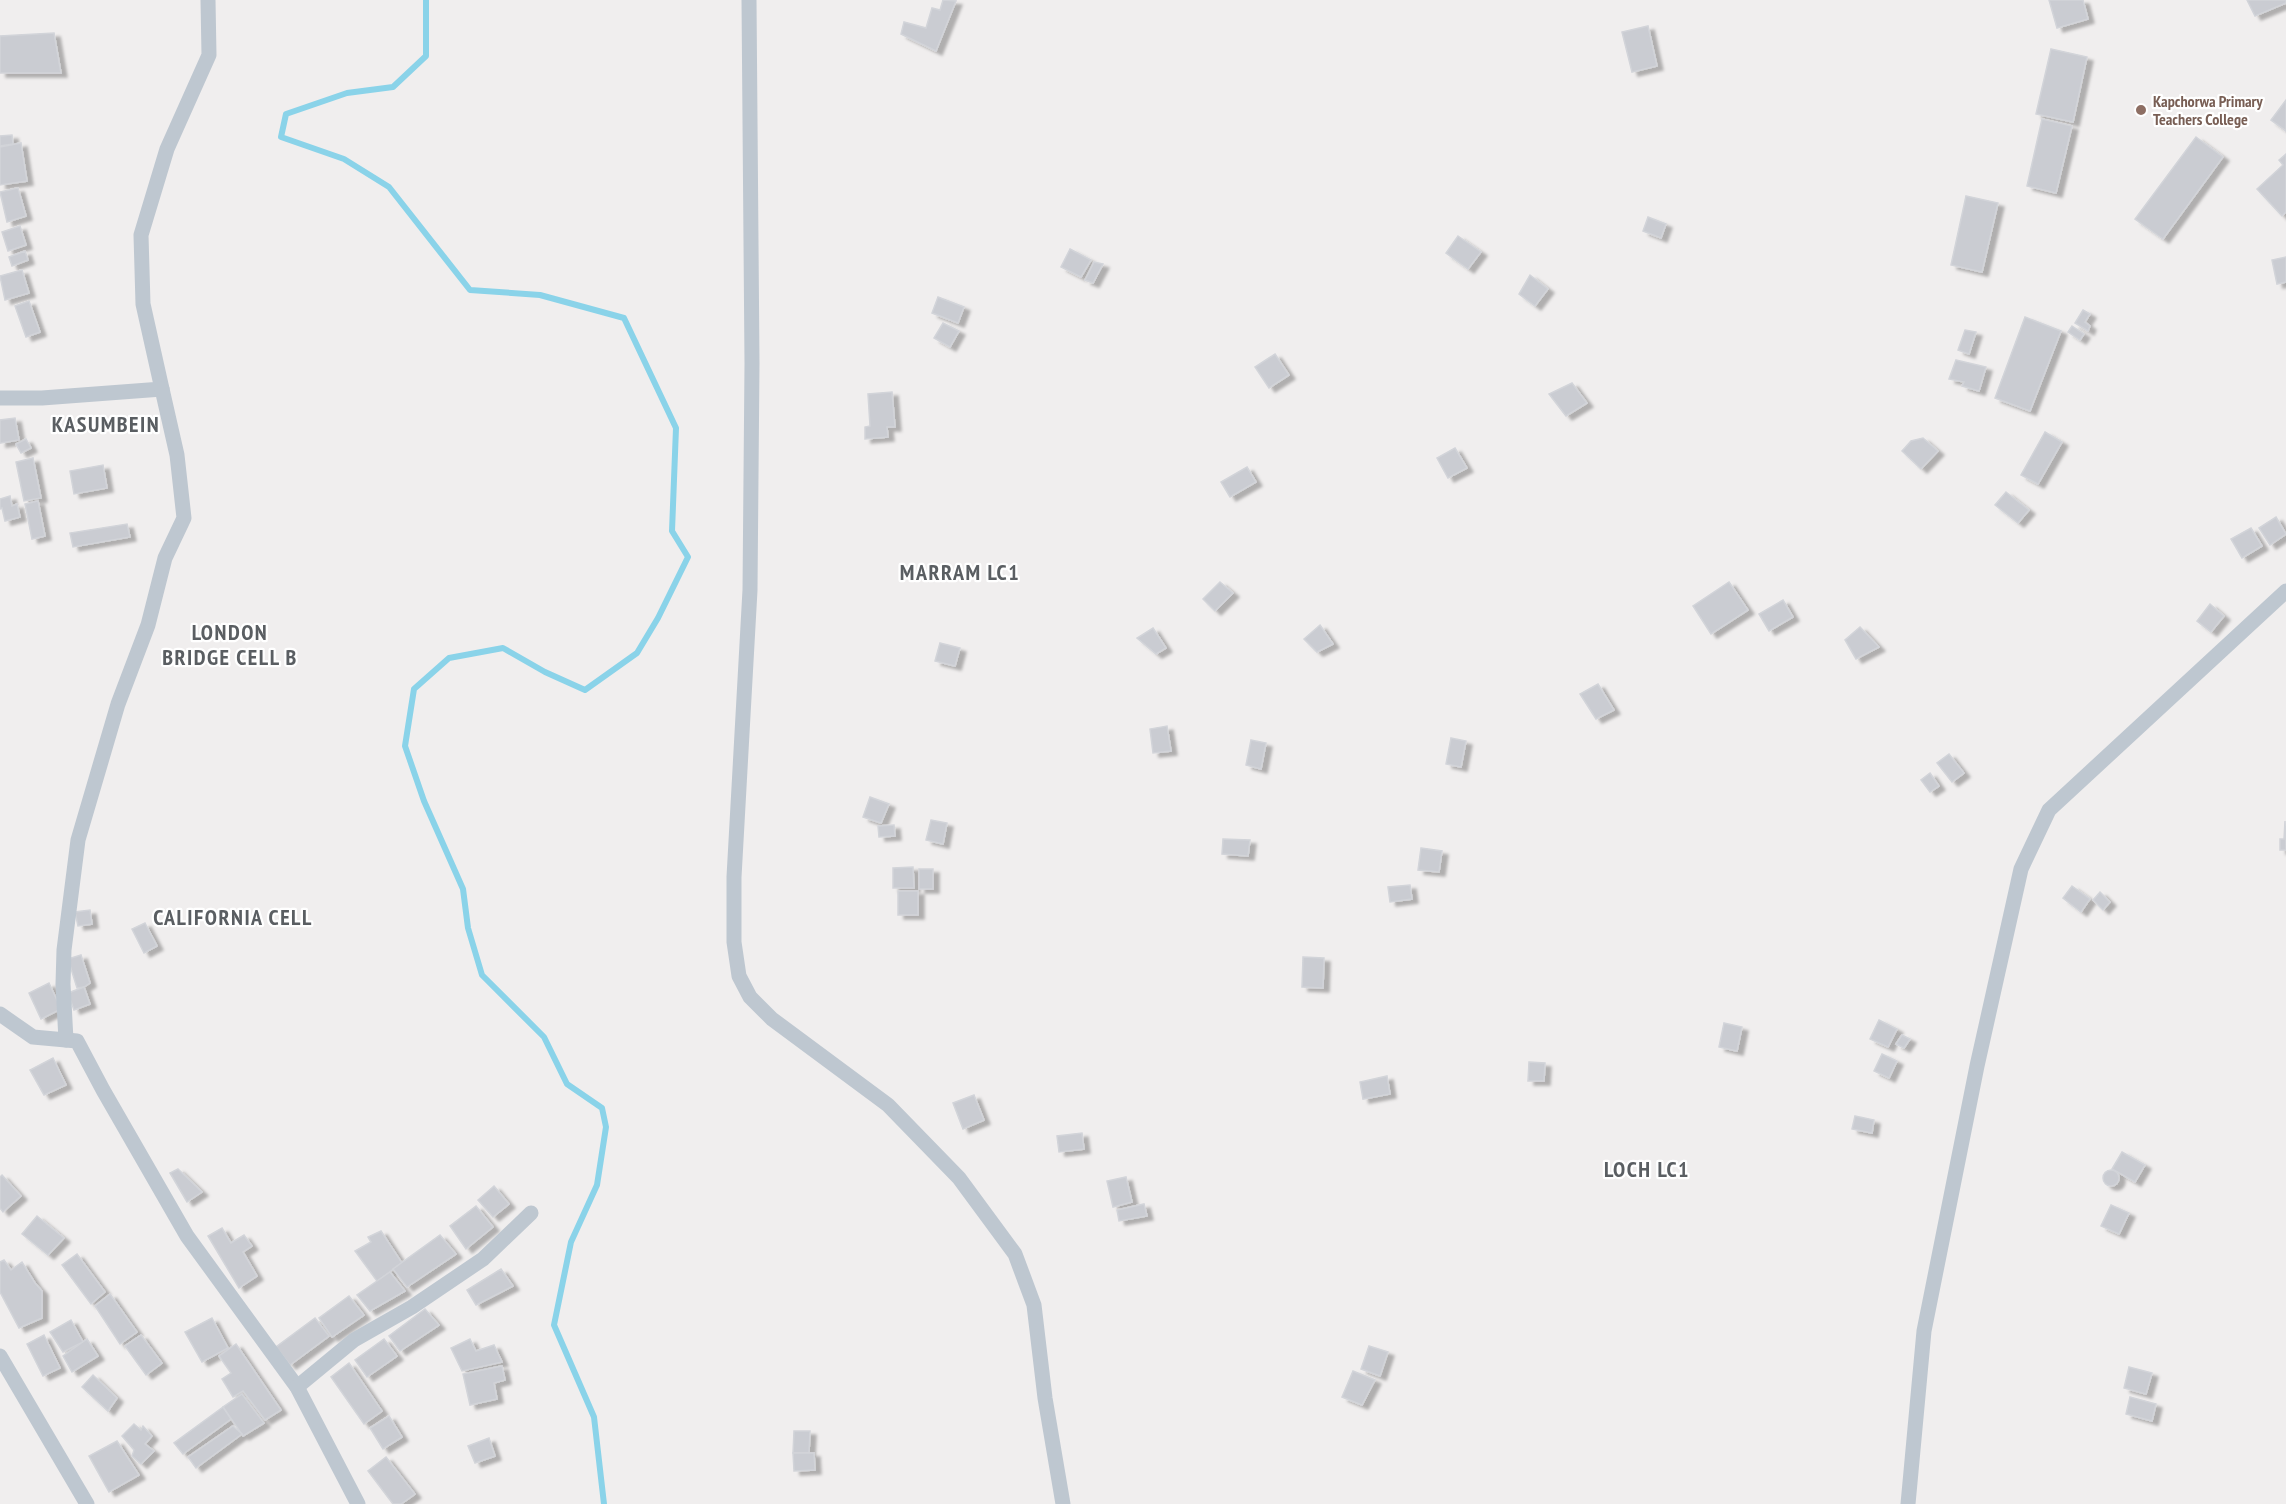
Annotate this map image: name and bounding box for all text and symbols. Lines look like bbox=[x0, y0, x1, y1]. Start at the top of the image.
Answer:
place label: Kapchorwa Primary Teachers College bbox=[2153, 91, 2263, 129]
marker: Kapchorwa Primary Teachers College bbox=[2134, 103, 2148, 117]
district label: KASUMBEIN bbox=[52, 410, 160, 438]
district label: MARRAM LC1 bbox=[900, 558, 1020, 586]
district label: LONDON BRIDGE CELL B bbox=[162, 618, 298, 671]
district label: CALIFORNIA CELL bbox=[153, 903, 313, 931]
district label: LOCH LC1 bbox=[1604, 1155, 1690, 1183]

